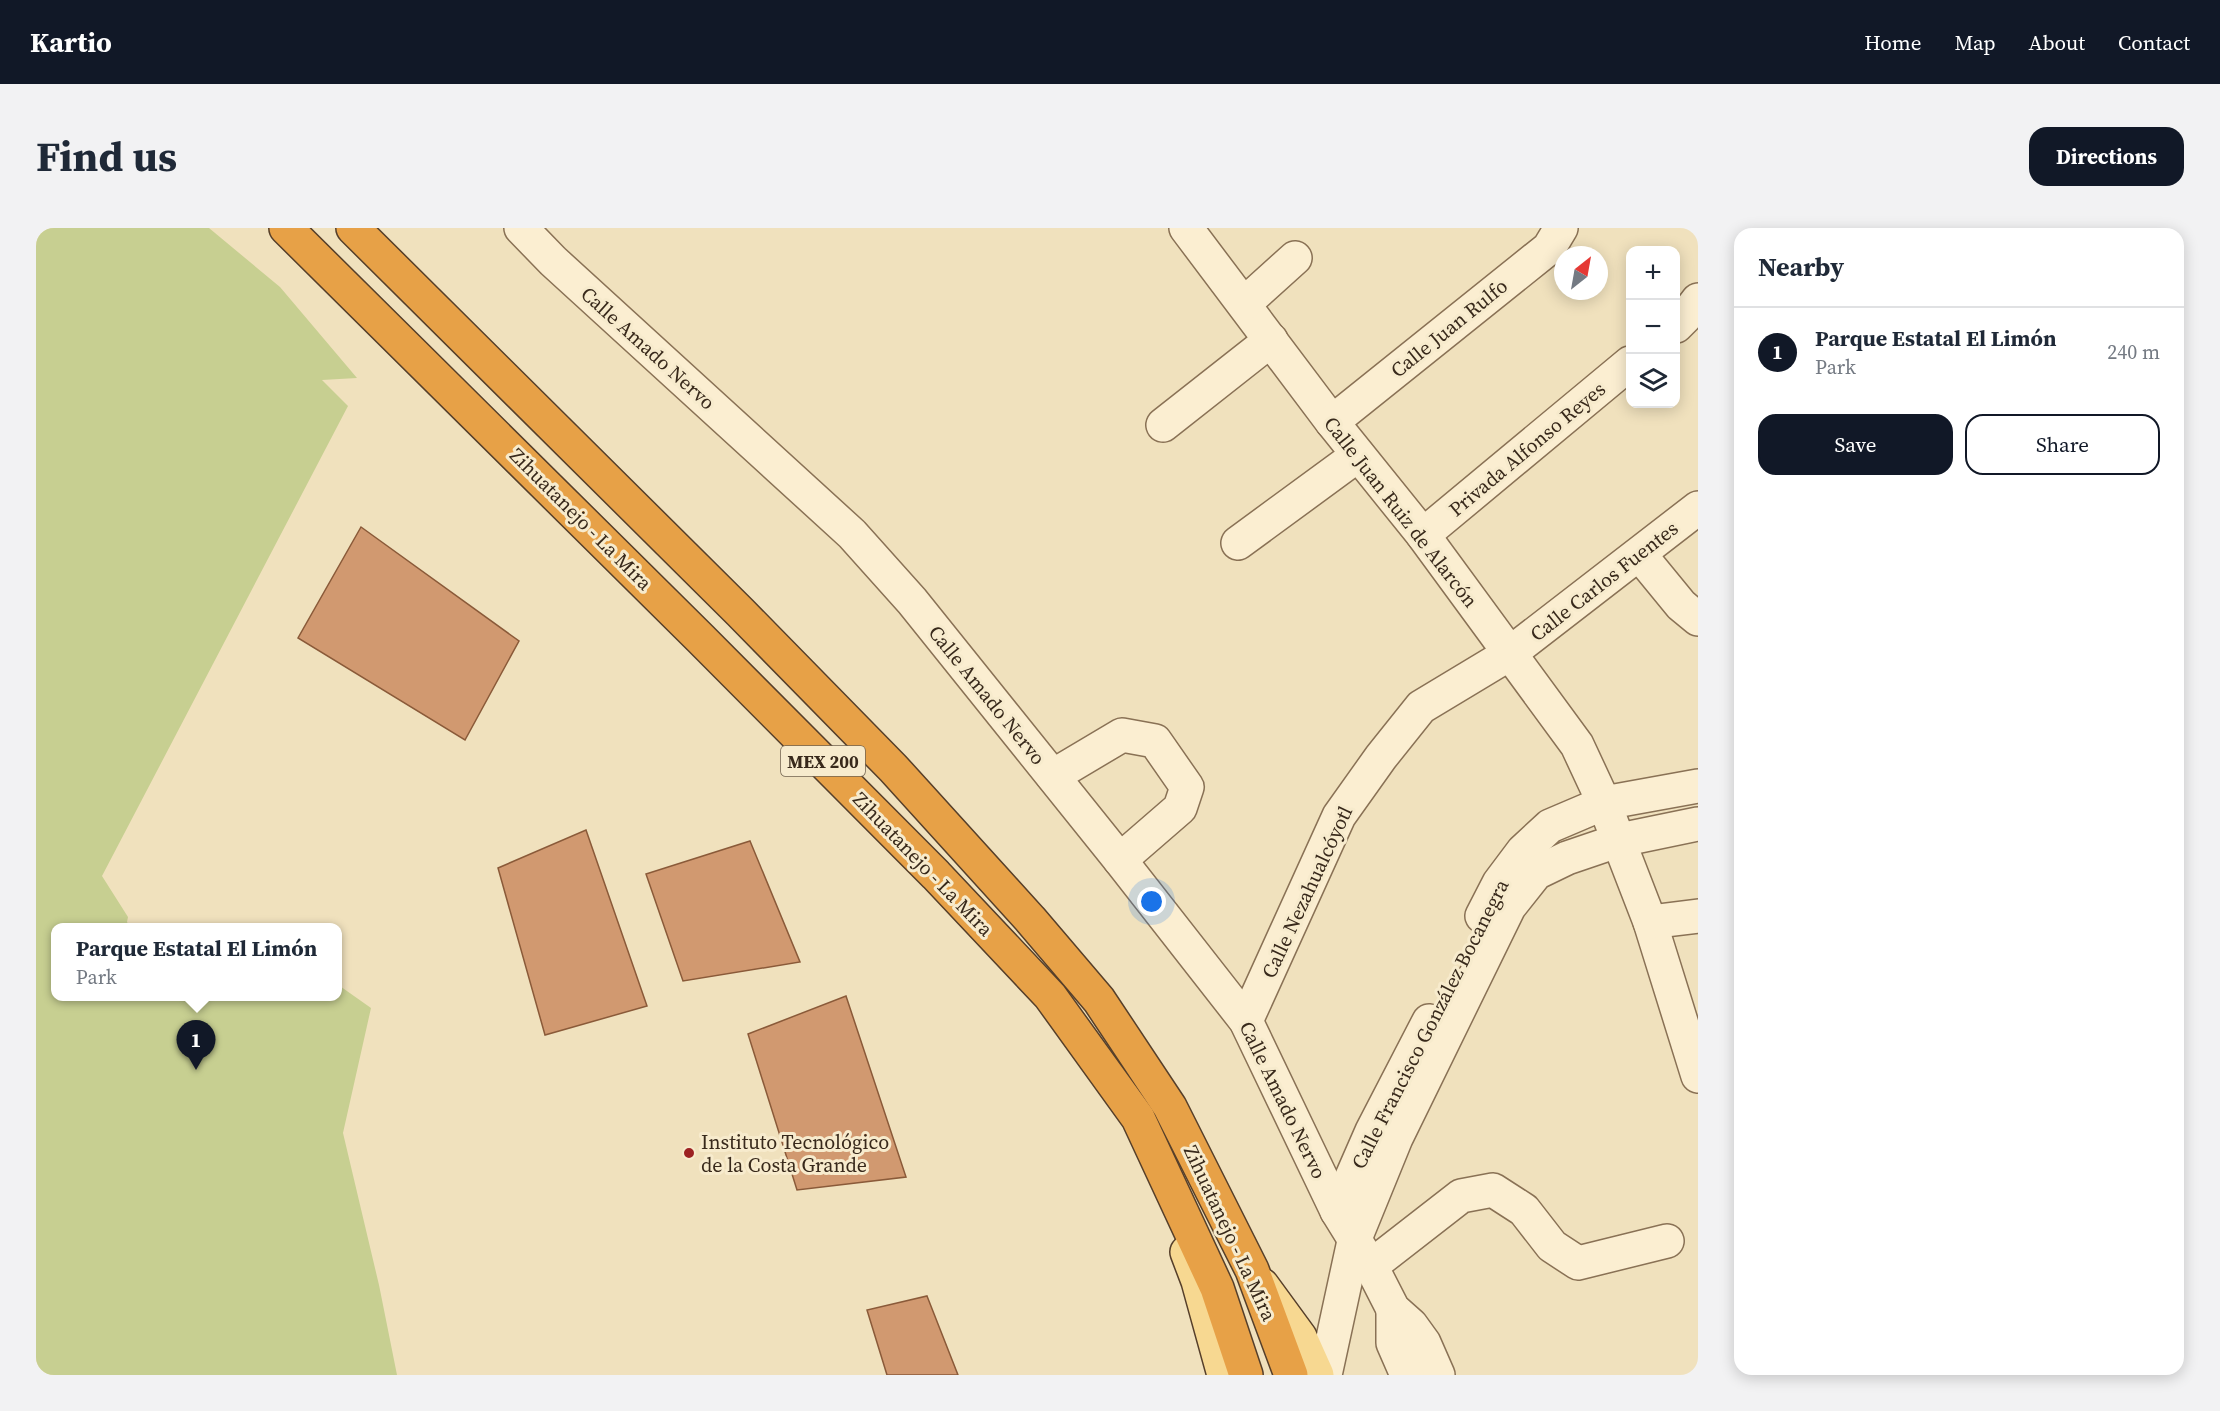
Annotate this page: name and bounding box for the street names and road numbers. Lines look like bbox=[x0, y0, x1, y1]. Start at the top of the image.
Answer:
street label: Calle Juan Rulfo bbox=[1385, 272, 1513, 384]
street label: Calle Amado Nervo bbox=[575, 280, 721, 416]
street label: Privada Alfonso Reyes bbox=[1443, 375, 1611, 523]
street label: Calle Juan Ruiz de Alarcón bbox=[1317, 411, 1485, 613]
street label: Zihuatanejo - La Mira bbox=[504, 442, 659, 597]
street label: Calle Carlos Fuentes bbox=[1524, 514, 1684, 648]
street label: Calle Amado Nervo bbox=[922, 619, 1052, 771]
road number: MEX 200 bbox=[781, 746, 865, 776]
street label: Zihuatanejo - La Mira bbox=[847, 786, 1000, 943]
street label: Calle Nezahualcóyotl bbox=[1255, 801, 1359, 983]
street label: Calle Francisco González Bocanegra bbox=[1345, 874, 1516, 1174]
street label: Calle Amado Nervo bbox=[1233, 1017, 1333, 1183]
street label: Zihuatanejo - La Mira bbox=[1177, 1141, 1283, 1326]

